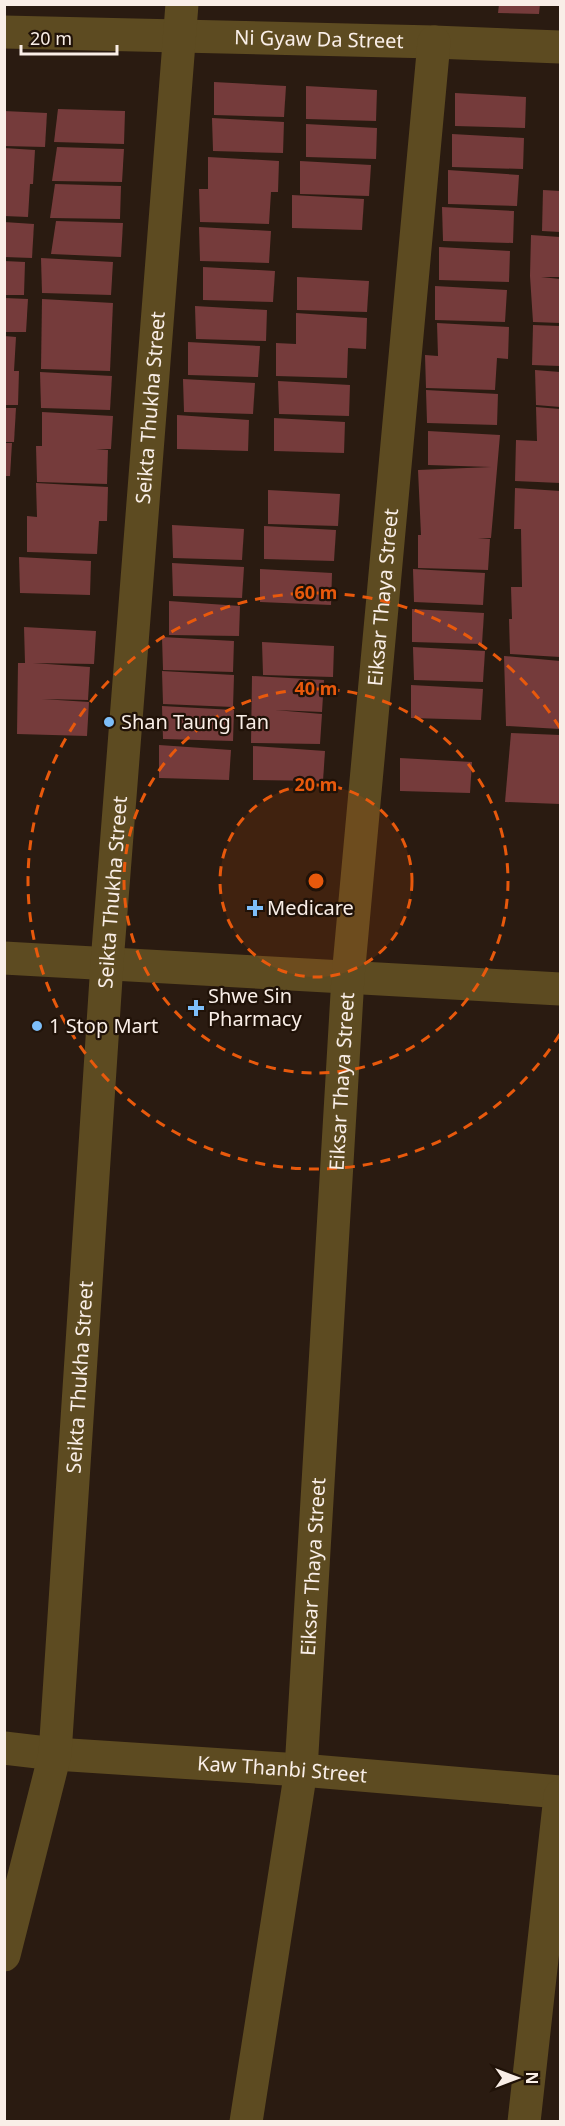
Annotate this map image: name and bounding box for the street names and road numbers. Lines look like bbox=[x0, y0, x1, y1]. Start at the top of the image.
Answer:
street label: Ni Gyaw Da Street bbox=[234, 23, 404, 54]
street label: Seikta Thukha Street bbox=[129, 310, 171, 505]
street label: Eiksar Thaya Street bbox=[361, 507, 404, 687]
street label: Seikta Thukha Street bbox=[91, 795, 133, 989]
street label: Eiksar Thaya Street bbox=[323, 992, 360, 1171]
street label: Seikta Thukha Street bbox=[59, 1280, 99, 1474]
street label: Eiksar Thaya Street bbox=[294, 1477, 331, 1657]
street label: Kaw Thanbi Street bbox=[196, 1749, 368, 1789]

